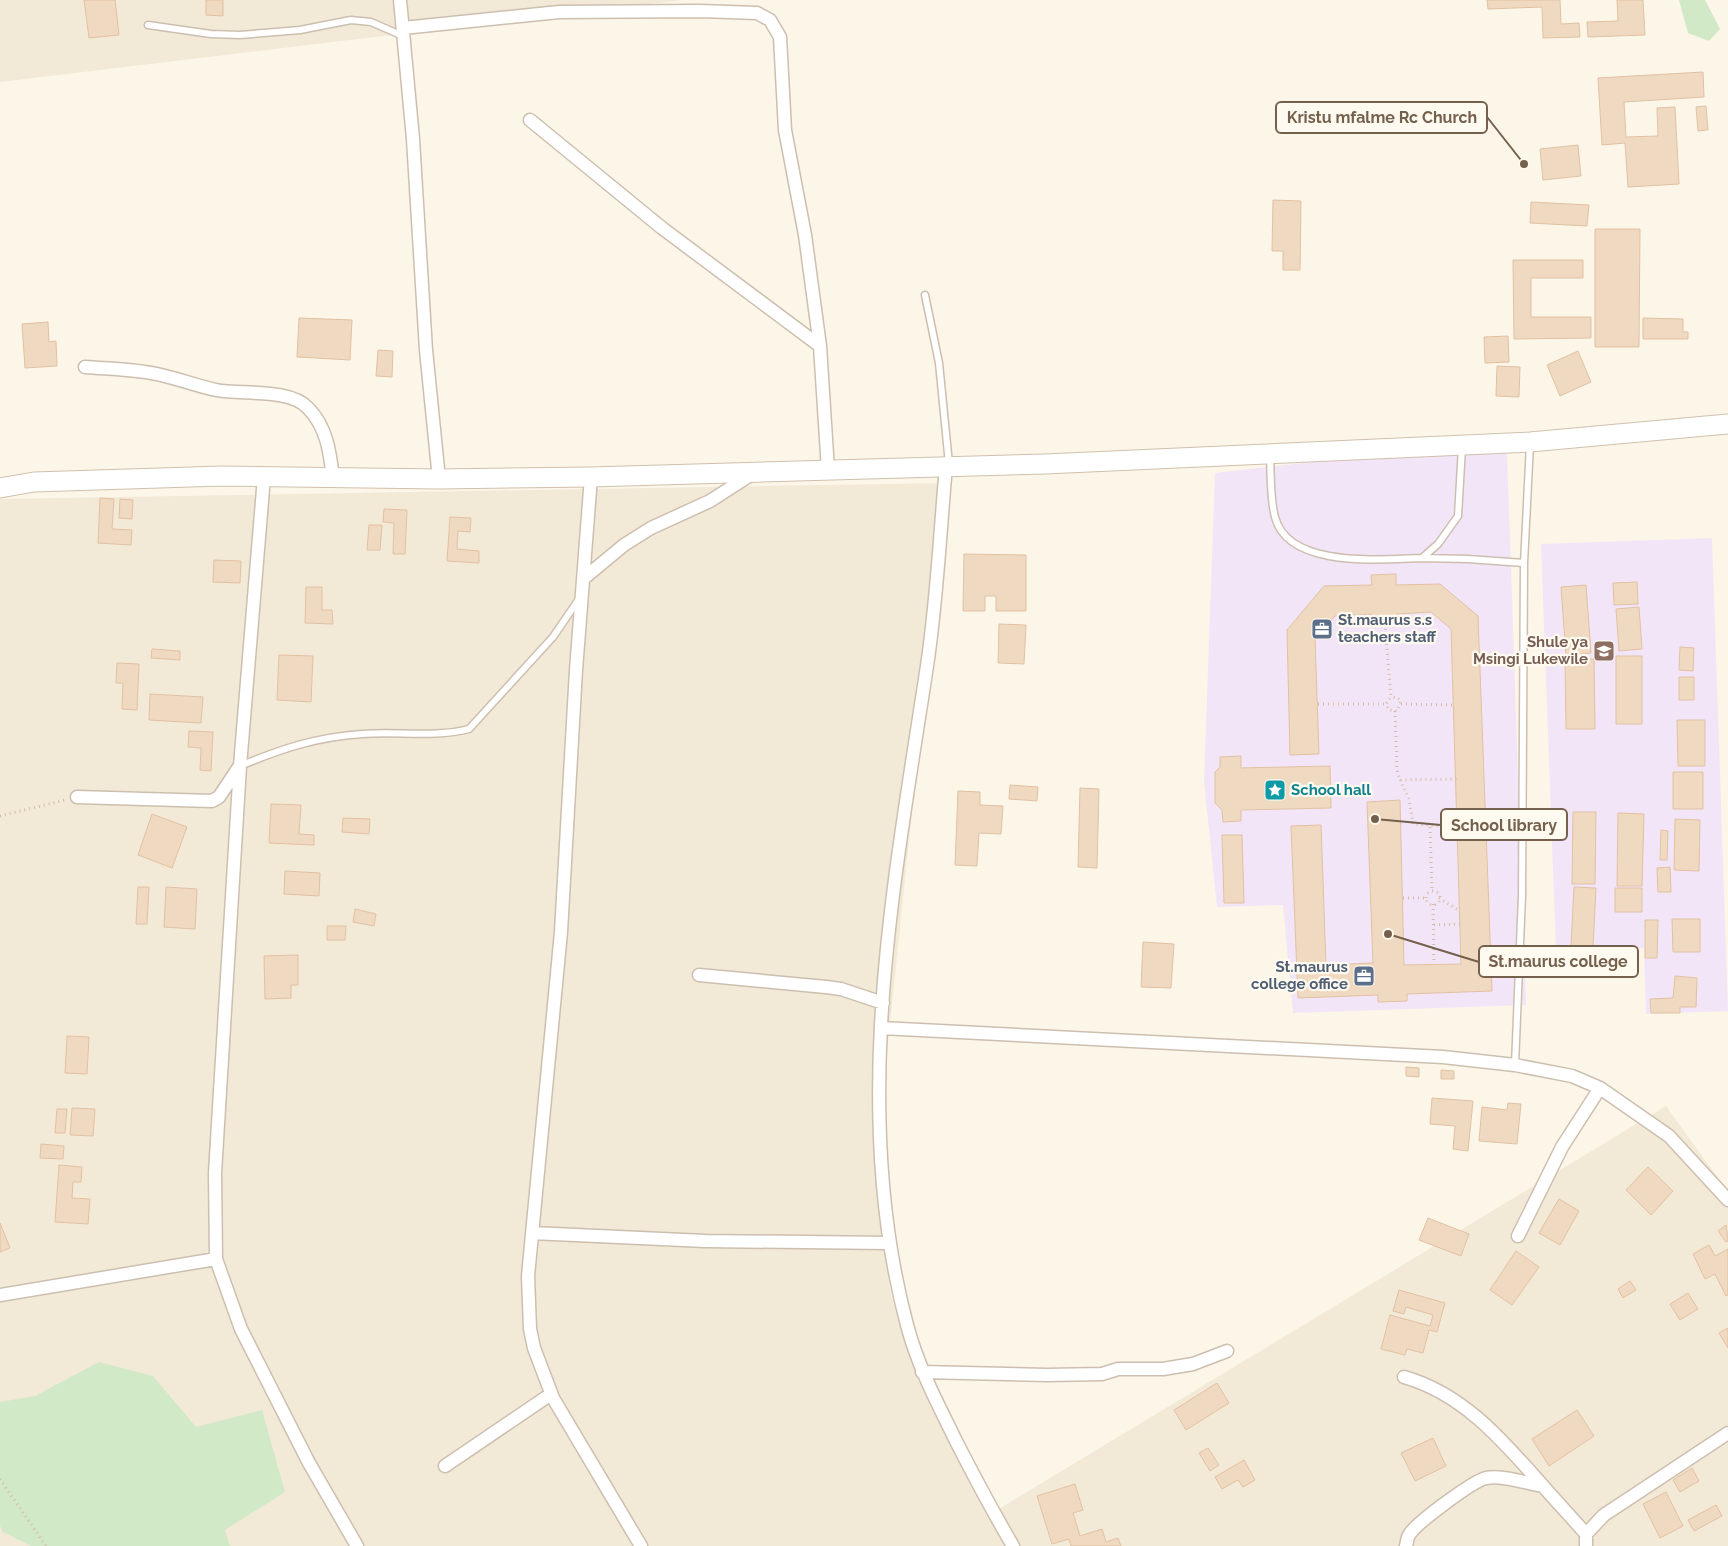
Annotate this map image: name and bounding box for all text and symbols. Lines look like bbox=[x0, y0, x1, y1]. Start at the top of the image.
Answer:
callout: Kristu mfalme Rc Church bbox=[1276, 102, 1487, 133]
text: Kristu mfalme Rc Church bbox=[1287, 108, 1477, 127]
place label: St.maurus s.s teachers staff bbox=[1338, 611, 1436, 646]
office icon: St.maurus s.s teachers staff bbox=[1310, 617, 1334, 641]
place label: Shule ya Msingi Lukewile bbox=[1473, 633, 1588, 668]
school or university icon: Shule ya Msingi Lukewile bbox=[1592, 639, 1616, 663]
place icon: School hall bbox=[1263, 778, 1287, 802]
place label: School hall bbox=[1291, 781, 1371, 799]
callout: School library bbox=[1441, 809, 1567, 840]
text: School library bbox=[1451, 816, 1557, 835]
callout: St.maurus college bbox=[1479, 946, 1638, 977]
text: St.maurus college bbox=[1488, 952, 1628, 971]
place label: St.maurus college office bbox=[1251, 958, 1348, 993]
office icon: St.maurus college office bbox=[1352, 964, 1376, 988]

